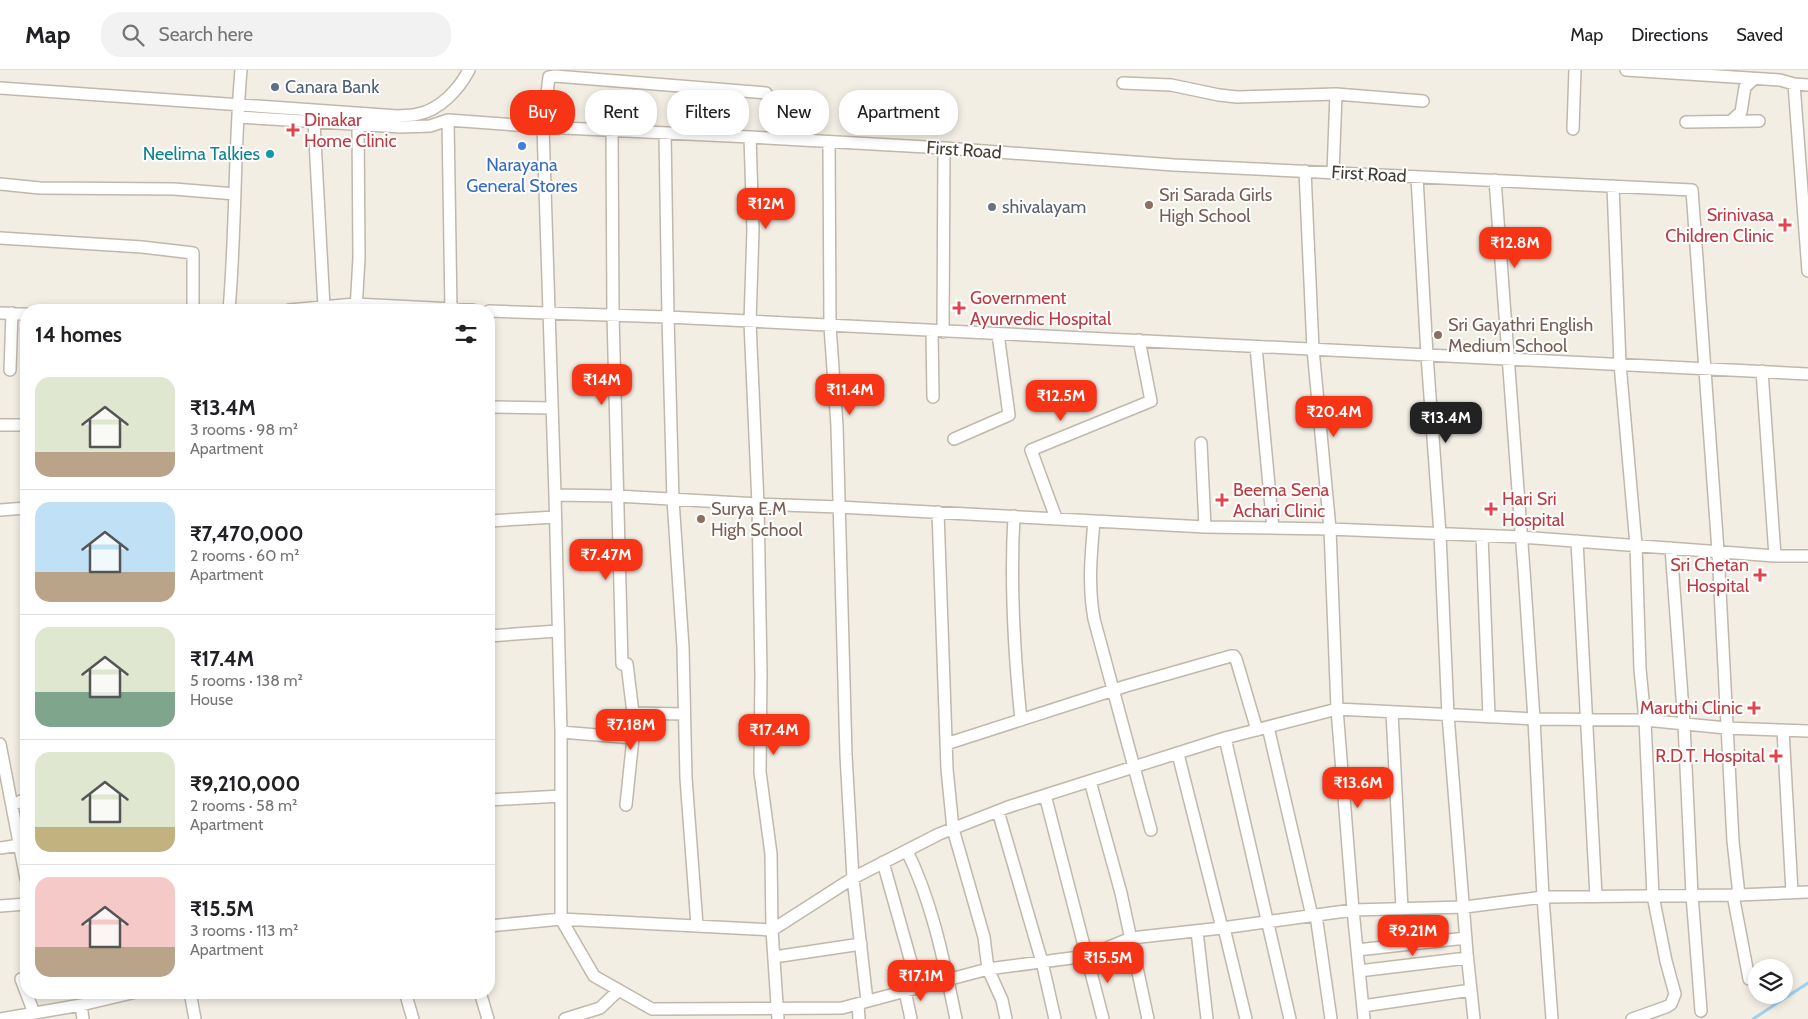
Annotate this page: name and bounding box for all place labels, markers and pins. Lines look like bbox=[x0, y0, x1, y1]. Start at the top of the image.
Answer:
place label: Canara Bank bbox=[285, 76, 380, 98]
marker: Canara Bank bbox=[269, 81, 281, 93]
place label: Dinakar Home Clinic bbox=[304, 109, 397, 152]
marker: Dinakar Home Clinic bbox=[286, 123, 300, 137]
marker: Narayana General Stores bbox=[516, 140, 528, 152]
place label: Neelima Talkies bbox=[143, 143, 260, 165]
marker: Neelima Talkies bbox=[264, 148, 276, 160]
place label: Narayana General Stores bbox=[466, 154, 578, 197]
place label: Sri Sarada Girls High School bbox=[1159, 184, 1272, 227]
pin: ₹12M bbox=[736, 188, 796, 230]
place label: shivalayam bbox=[1002, 196, 1086, 218]
marker: Sri Sarada Girls High School bbox=[1143, 199, 1155, 211]
marker: shivalayam bbox=[986, 201, 998, 213]
place label: Srinivasa Children Clinic bbox=[1665, 204, 1774, 247]
marker: Srinivasa Children Clinic bbox=[1778, 218, 1792, 232]
pin: ₹12.8M bbox=[1474, 226, 1556, 269]
place label: Government Ayurvedic Hospital bbox=[970, 287, 1112, 330]
marker: Government Ayurvedic Hospital bbox=[952, 301, 966, 315]
place label: Sri Gayathri English Medium School bbox=[1448, 314, 1593, 357]
marker: Sri Gayathri English Medium School bbox=[1432, 329, 1444, 341]
pin: ₹14M bbox=[572, 364, 632, 406]
pin: ₹11.4M bbox=[809, 374, 891, 416]
pin: ₹12.5M bbox=[1020, 380, 1102, 422]
pin: ₹20.4M bbox=[1293, 396, 1375, 438]
pin: ₹13.4M bbox=[1405, 402, 1487, 444]
place label: Beema Sena Achari Clinic bbox=[1233, 479, 1329, 522]
place label: Hari Sri Hospital bbox=[1502, 488, 1565, 531]
marker: Beema Sena Achari Clinic bbox=[1215, 493, 1229, 507]
place label: Surya E.M High School bbox=[711, 498, 803, 541]
marker: Hari Sri Hospital bbox=[1484, 502, 1498, 516]
marker: Surya E.M High School bbox=[695, 513, 707, 525]
pin: ₹7.47M bbox=[565, 538, 647, 581]
place label: Sri Chetan Hospital bbox=[1670, 554, 1750, 597]
marker: Sri Chetan Hospital bbox=[1753, 568, 1767, 582]
place label: Maruthi Clinic bbox=[1640, 697, 1743, 719]
marker: Maruthi Clinic bbox=[1747, 701, 1761, 715]
pin: ₹7.18M bbox=[590, 708, 672, 751]
pin: ₹17.4M bbox=[733, 714, 815, 756]
place label: R.D.T. Hospital bbox=[1655, 745, 1766, 767]
marker: R.D.T. Hospital bbox=[1769, 749, 1783, 763]
pin: ₹13.6M bbox=[1317, 766, 1399, 809]
pin: ₹9.21M bbox=[1372, 914, 1454, 957]
pin: ₹15.5M bbox=[1067, 942, 1149, 984]
pin: ₹17.1M bbox=[880, 960, 962, 1002]

